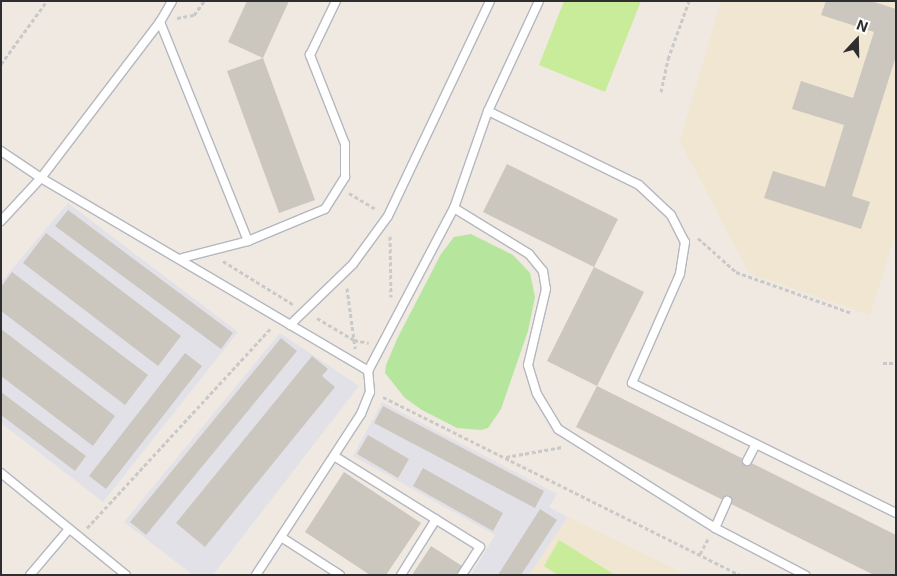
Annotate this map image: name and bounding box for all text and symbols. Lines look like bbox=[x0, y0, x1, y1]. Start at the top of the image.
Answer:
north arrow bbox=[832, 15, 882, 65]
text: N bbox=[855, 16, 871, 35]

